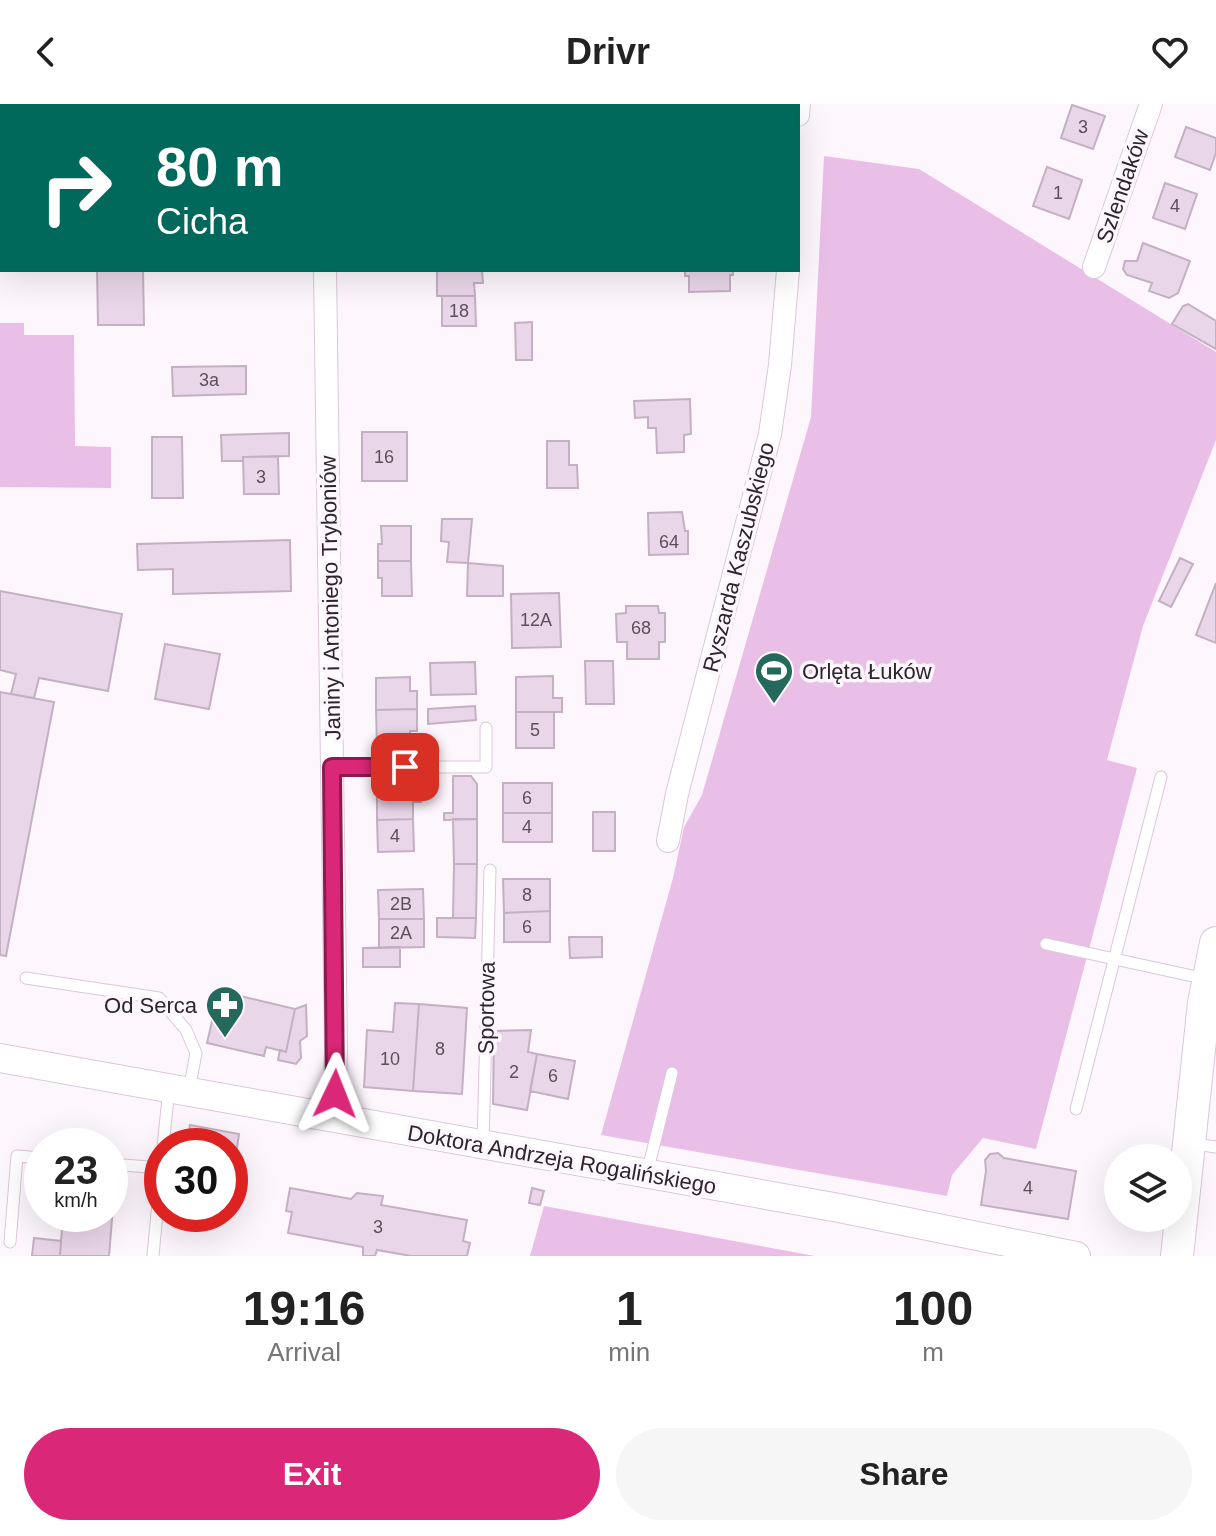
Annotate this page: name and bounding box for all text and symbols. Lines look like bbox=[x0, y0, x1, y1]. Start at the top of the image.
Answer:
icon: back bbox=[24, 30, 68, 74]
icon: heart bbox=[1148, 30, 1192, 74]
text: Drivr bbox=[566, 31, 650, 72]
house number: 3 bbox=[1078, 117, 1088, 137]
street label: Szlendaków bbox=[1091, 126, 1154, 246]
text: 80 m bbox=[156, 135, 284, 198]
icon: right bbox=[24, 136, 128, 240]
house number: 1 bbox=[1053, 183, 1063, 203]
house number: 4 bbox=[1170, 196, 1180, 216]
text: Cicha bbox=[156, 201, 248, 242]
house number: 18 bbox=[449, 301, 469, 321]
house number: 3a bbox=[199, 370, 220, 390]
street label: Ryszarda Kaszubskiego bbox=[698, 440, 779, 675]
house number: 16 bbox=[374, 447, 394, 467]
street label: Janiny i Antoniego Tryboniów bbox=[316, 455, 345, 741]
house number: 3 bbox=[256, 467, 266, 487]
house number: 64 bbox=[659, 532, 679, 552]
house number: 12A bbox=[520, 610, 552, 630]
house number: 68 bbox=[631, 618, 651, 638]
sports icon: Orlęta Łuków bbox=[753, 650, 795, 705]
place label: Orlęta Łuków bbox=[802, 659, 932, 684]
house number: 5 bbox=[530, 720, 540, 740]
pin bbox=[371, 733, 439, 801]
icon: arrive bbox=[383, 745, 427, 789]
house number: 6 bbox=[522, 788, 532, 808]
house number: 4 bbox=[522, 817, 532, 837]
house number: 4 bbox=[390, 826, 400, 846]
house number: 8 bbox=[522, 885, 532, 905]
house number: 2B bbox=[390, 894, 412, 914]
house number: 6 bbox=[522, 917, 532, 937]
house number: 2A bbox=[390, 923, 412, 943]
street label: Sportowa bbox=[473, 961, 500, 1055]
pharmacy icon: Od Serca bbox=[204, 984, 246, 1039]
place label: Od Serca bbox=[104, 993, 198, 1018]
house number: 8 bbox=[435, 1039, 445, 1059]
house number: 10 bbox=[380, 1049, 400, 1069]
position arrow bbox=[293, 1052, 377, 1136]
house number: 2 bbox=[509, 1062, 519, 1082]
house number: 6 bbox=[548, 1066, 558, 1086]
street label: Doktora Andrzeja Rogalińskiego bbox=[406, 1120, 718, 1199]
speed limit sign: 30 bbox=[144, 1128, 248, 1232]
map controls bbox=[1104, 1144, 1192, 1232]
button: layers bbox=[1104, 1144, 1192, 1232]
text: 23 bbox=[54, 1148, 98, 1192]
house number: 4 bbox=[1023, 1178, 1033, 1198]
text: km/h bbox=[54, 1189, 98, 1211]
house number: 3 bbox=[373, 1217, 383, 1237]
text: 19:16 bbox=[243, 1282, 366, 1335]
text: 1 bbox=[616, 1282, 643, 1335]
text: 100 bbox=[893, 1282, 973, 1335]
text: Arrival bbox=[267, 1337, 341, 1367]
text: min bbox=[608, 1337, 650, 1367]
text: m bbox=[922, 1337, 944, 1367]
button: Exit bbox=[24, 1428, 600, 1520]
button: Share bbox=[616, 1428, 1192, 1520]

